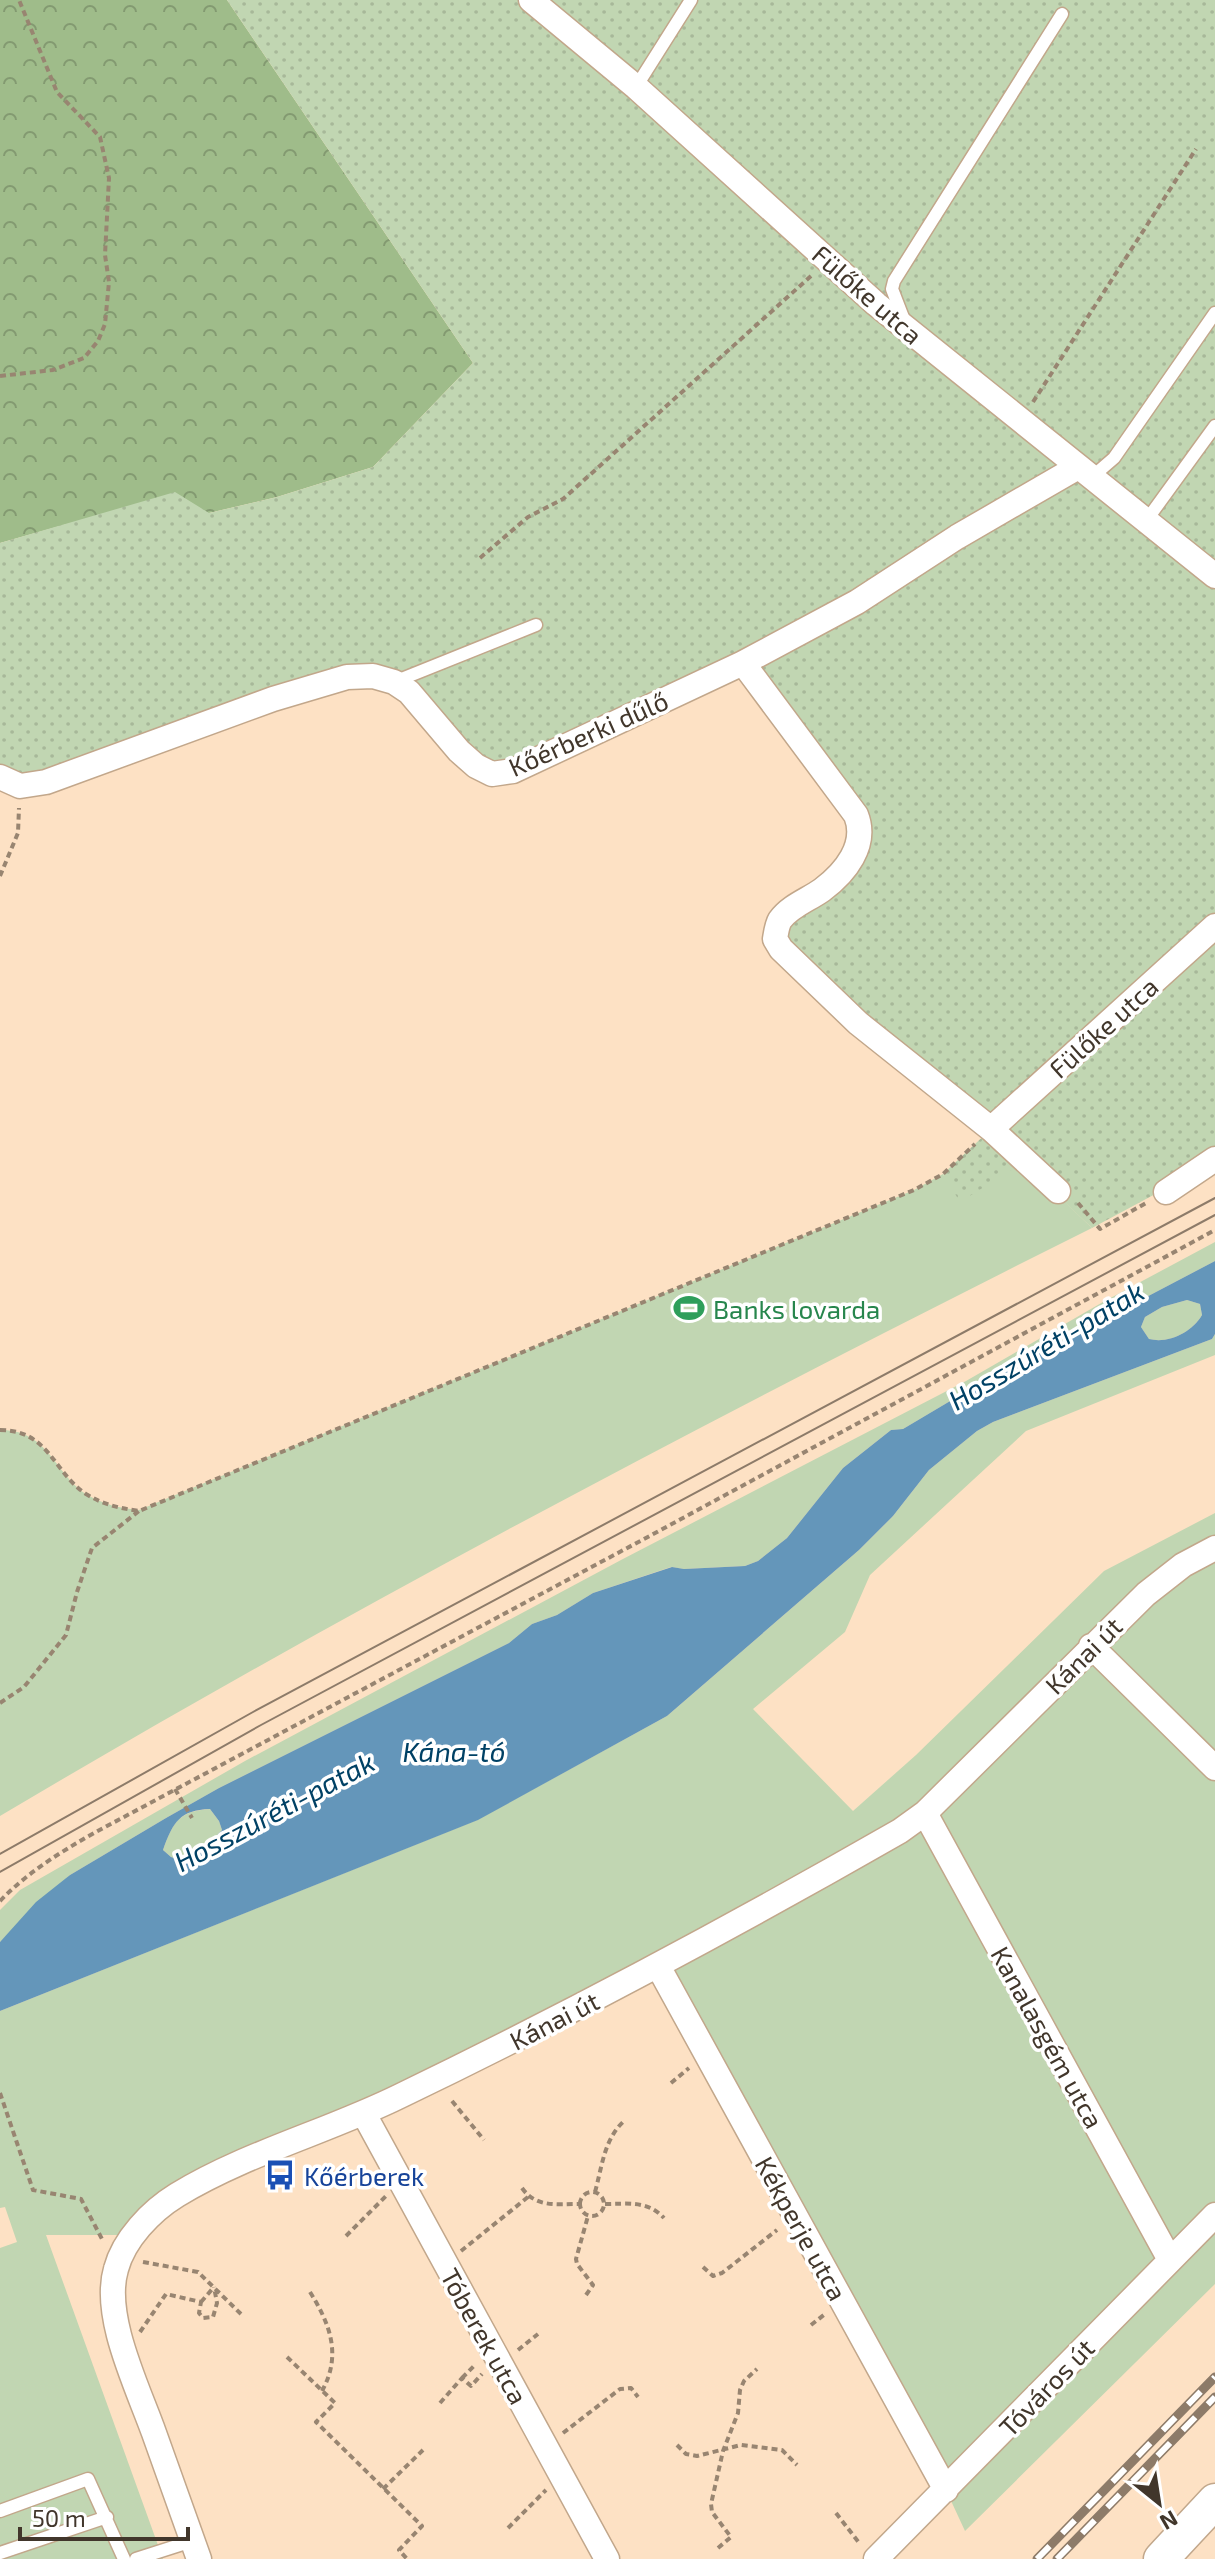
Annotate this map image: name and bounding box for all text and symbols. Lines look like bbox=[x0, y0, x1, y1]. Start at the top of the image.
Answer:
street label: Fülőke utca bbox=[807, 238, 929, 350]
street label: Kőérberki dűlő bbox=[504, 684, 672, 782]
street label: Fülőke utca bbox=[1042, 970, 1164, 1084]
water label: Hosszúréti-patak bbox=[942, 1273, 1150, 1417]
sports icon: Banks lovarda bbox=[672, 1291, 706, 1325]
place label: Banks lovarda bbox=[713, 1293, 880, 1324]
street label: Kánai út bbox=[1038, 1610, 1128, 1700]
water label: Kána-tó bbox=[402, 1734, 506, 1768]
water label: Hosszúréti-patak bbox=[168, 1744, 380, 1878]
street label: Kanalasgém utca bbox=[985, 1941, 1111, 2133]
street label: Kánai út bbox=[504, 1984, 604, 2056]
street label: Kékperje utca bbox=[750, 2151, 854, 2305]
bus stop icon: Kőérberek bbox=[263, 2158, 297, 2192]
place label: Kőérberek bbox=[304, 2160, 424, 2191]
street label: Tóberek utca bbox=[435, 2263, 535, 2409]
street label: Tóváros út bbox=[992, 2332, 1100, 2442]
north arrow bbox=[1119, 2463, 1199, 2543]
scale bar bbox=[20, 2491, 188, 2541]
text: 50 m bbox=[32, 2503, 86, 2532]
text: N bbox=[1156, 2506, 1183, 2536]

